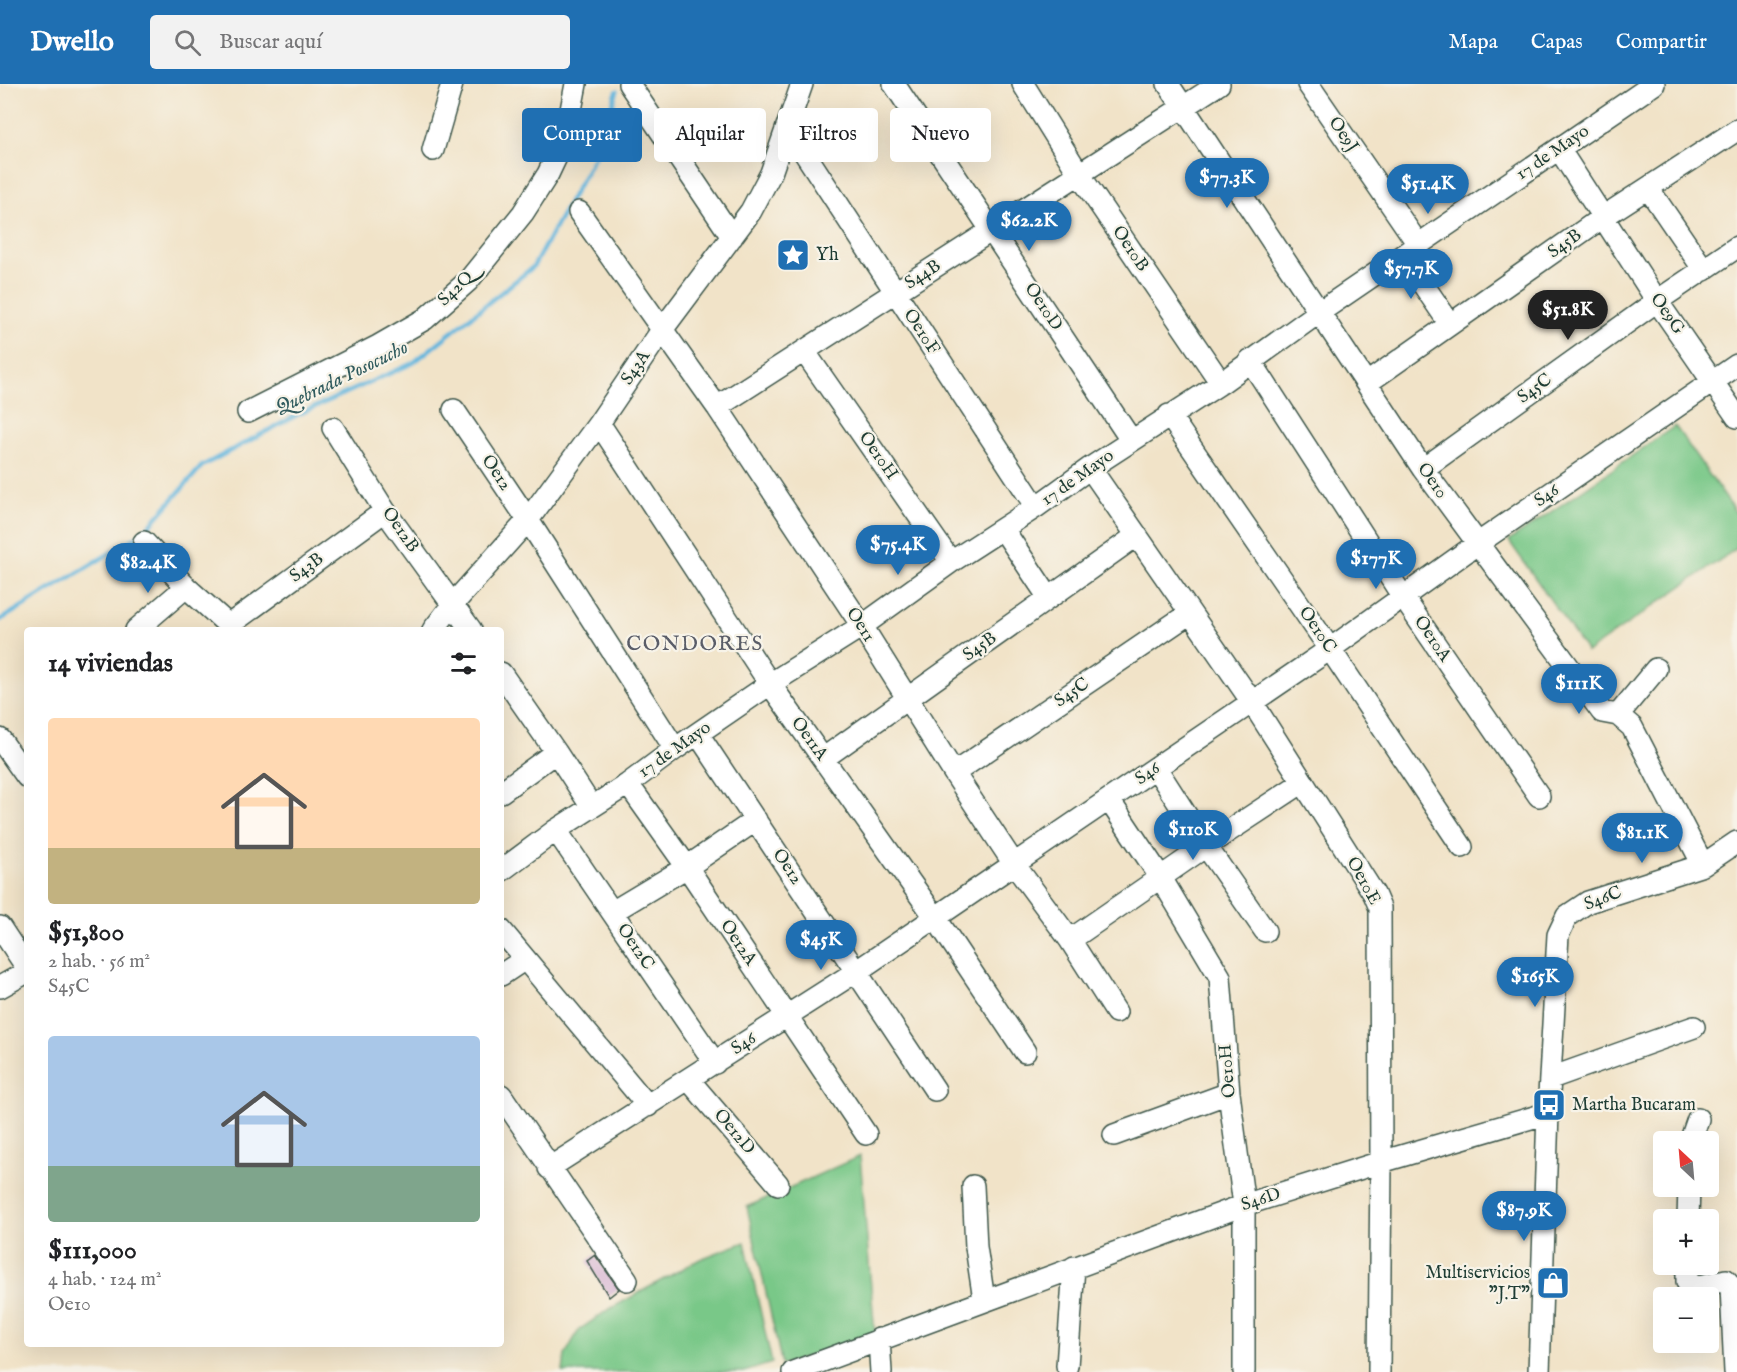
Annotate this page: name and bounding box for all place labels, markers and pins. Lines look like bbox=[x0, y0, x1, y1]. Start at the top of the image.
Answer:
pin: $77.3K bbox=[1178, 158, 1276, 209]
pin: $51.4K bbox=[1379, 164, 1477, 215]
pin: $62.2K bbox=[980, 201, 1078, 252]
place icon: Yh bbox=[775, 237, 811, 273]
place label: Yh bbox=[816, 244, 839, 267]
pin: $57.7K bbox=[1362, 249, 1460, 300]
pin: $51.8K bbox=[1519, 290, 1617, 341]
pin: $75.4K bbox=[849, 525, 947, 576]
pin: $177K bbox=[1334, 539, 1418, 590]
pin: $82.4K bbox=[99, 543, 197, 594]
pin: $111K bbox=[1537, 664, 1621, 715]
pin: $110K bbox=[1151, 810, 1235, 861]
pin: $81.1K bbox=[1593, 813, 1691, 864]
pin: $45K bbox=[785, 920, 857, 971]
pin: $165K bbox=[1493, 957, 1577, 1008]
bus stop icon: Martha Bucaram bbox=[1531, 1087, 1567, 1123]
place label: Martha Bucaram bbox=[1572, 1094, 1696, 1117]
pin: $87.9K bbox=[1475, 1191, 1573, 1242]
place label: Multiservicios "J.T" bbox=[1426, 1262, 1530, 1306]
shop icon: Multiservicios "J.T" bbox=[1535, 1265, 1571, 1301]

